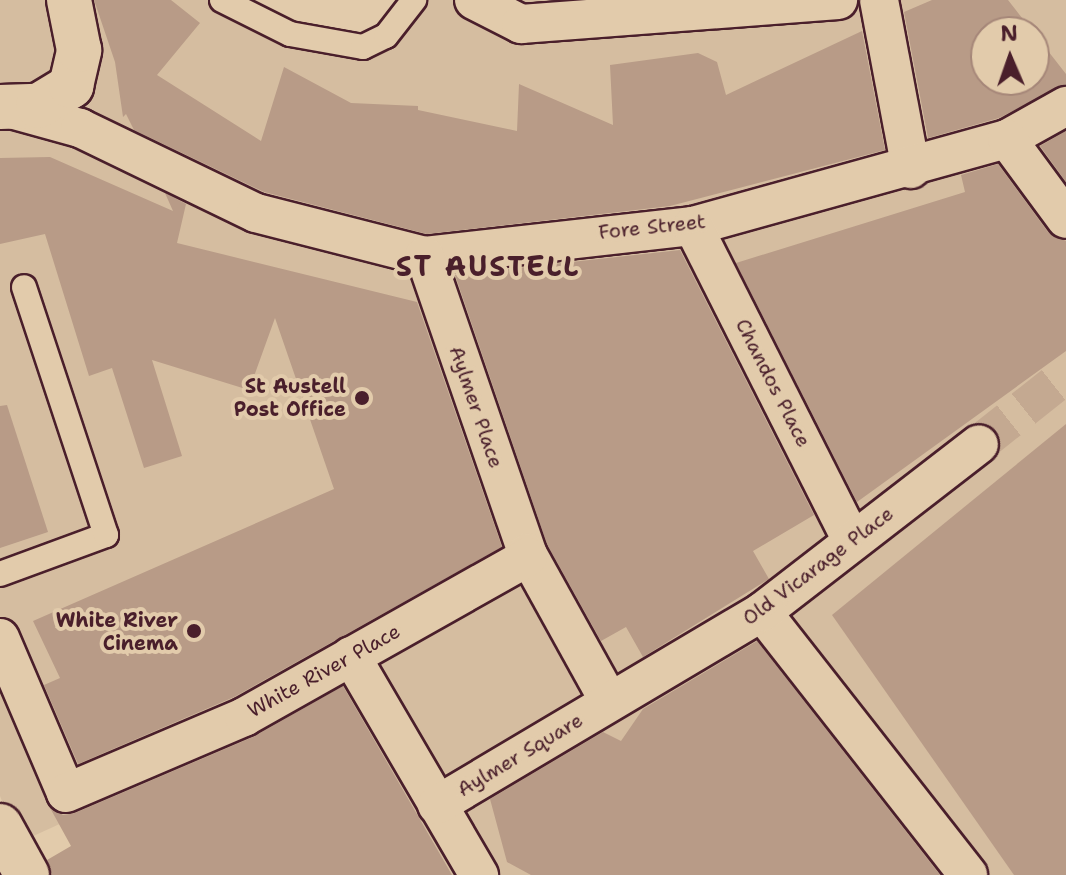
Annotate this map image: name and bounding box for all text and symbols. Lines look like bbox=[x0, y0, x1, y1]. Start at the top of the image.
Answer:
north arrow bbox=[970, 16, 1050, 96]
text: N bbox=[1000, 19, 1018, 48]
street label: Fore Street bbox=[597, 209, 707, 245]
district label: ST AUSTELL bbox=[396, 249, 580, 283]
street label: Chandos Place bbox=[730, 315, 816, 451]
street label: Aylmer Place bbox=[444, 343, 508, 471]
place label: St Austell Post Office bbox=[234, 374, 346, 421]
marker: St Austell Post Office bbox=[353, 389, 371, 407]
street label: Old Vicarage Place bbox=[738, 502, 898, 630]
place label: White River Cinema bbox=[56, 608, 178, 655]
street label: White River Place bbox=[244, 619, 404, 723]
marker: White River Cinema bbox=[185, 622, 203, 640]
street label: Aylmer Square bbox=[453, 708, 587, 802]

